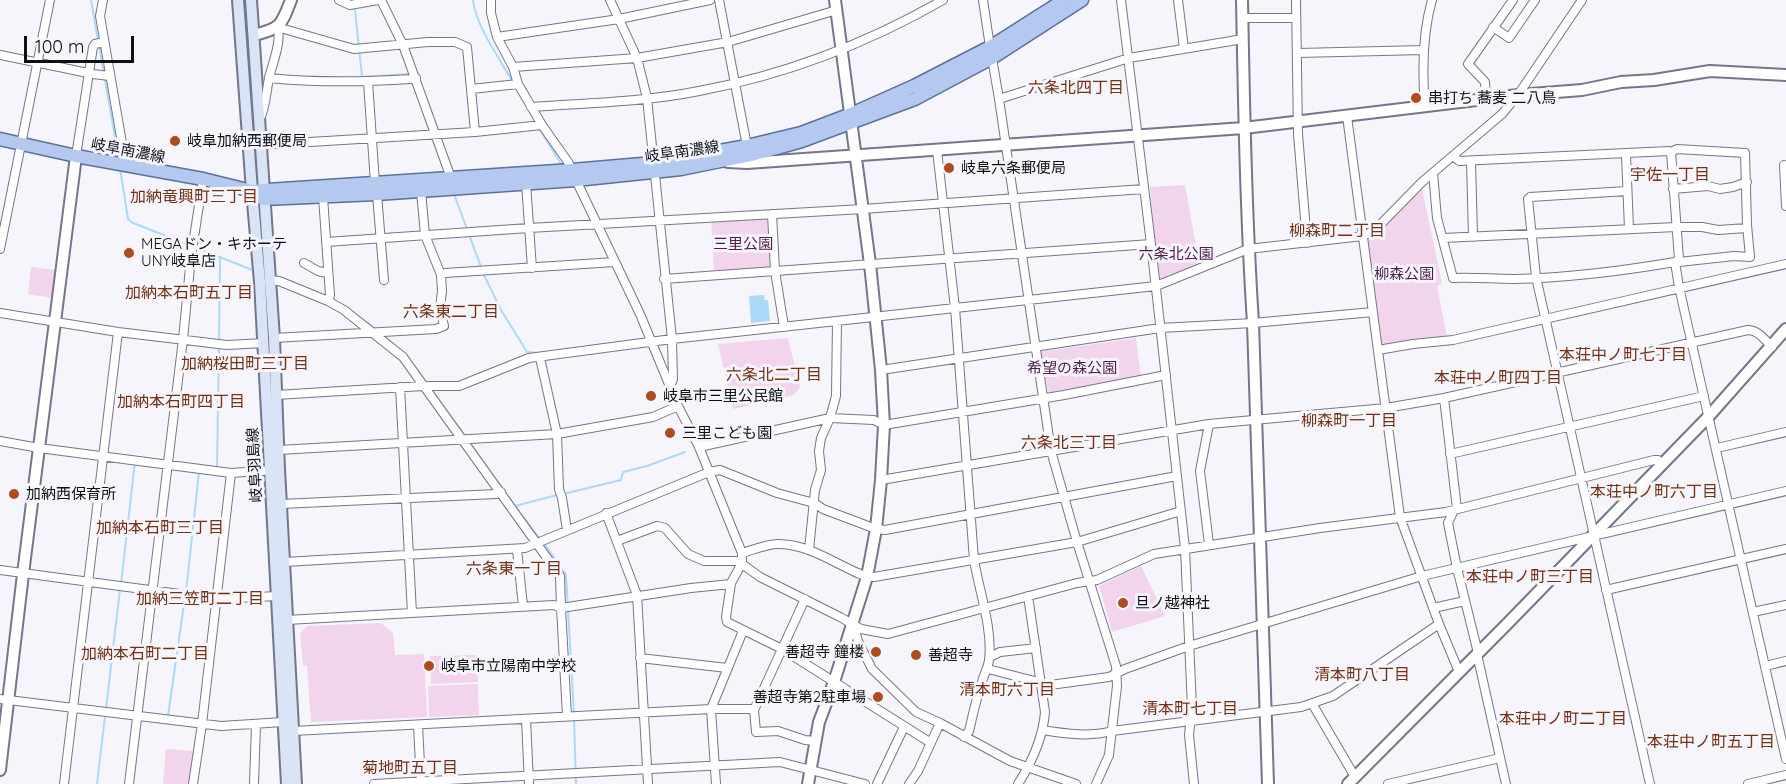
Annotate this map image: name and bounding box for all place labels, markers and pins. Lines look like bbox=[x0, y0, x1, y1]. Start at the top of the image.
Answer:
place label: 串打ち 蕎麦 二八鳥 bbox=[1428, 89, 1556, 107]
marker: 串打ち 蕎麦 二八鳥 bbox=[1409, 91, 1423, 105]
place label: 岐阜加納西郵便局 bbox=[187, 132, 307, 150]
marker: 岐阜加納西郵便局 bbox=[168, 134, 182, 148]
place label: 岐阜六条郵便局 bbox=[961, 159, 1066, 177]
marker: 岐阜六条郵便局 bbox=[942, 161, 956, 175]
place label: MEGAドン・キホーテ UNY岐阜店 bbox=[141, 235, 287, 270]
marker: MEGAドン・キホーテ UNY岐阜店 bbox=[122, 246, 136, 260]
place label: 岐阜市三里公民館 bbox=[663, 387, 783, 405]
marker: 岐阜市三里公民館 bbox=[644, 389, 658, 403]
place label: 三里こども園 bbox=[682, 424, 772, 442]
marker: 三里こども園 bbox=[663, 426, 677, 440]
place label: 加納西保育所 bbox=[26, 485, 116, 503]
marker: 加納西保育所 bbox=[7, 487, 21, 501]
place label: 旦ノ越神社 bbox=[1135, 594, 1210, 612]
marker: 旦ノ越神社 bbox=[1116, 596, 1130, 610]
place label: 善超寺 鐘楼 bbox=[785, 643, 864, 661]
marker: 善超寺 鐘楼 bbox=[869, 645, 883, 659]
place label: 善超寺 bbox=[928, 646, 973, 664]
marker: 善超寺 bbox=[909, 648, 923, 662]
place label: 岐阜市立陽南中学校 bbox=[441, 657, 576, 675]
marker: 岐阜市立陽南中学校 bbox=[422, 659, 436, 673]
place label: 善超寺第2駐車場 bbox=[753, 688, 866, 706]
marker: 善超寺第2駐車場 bbox=[871, 690, 885, 704]

